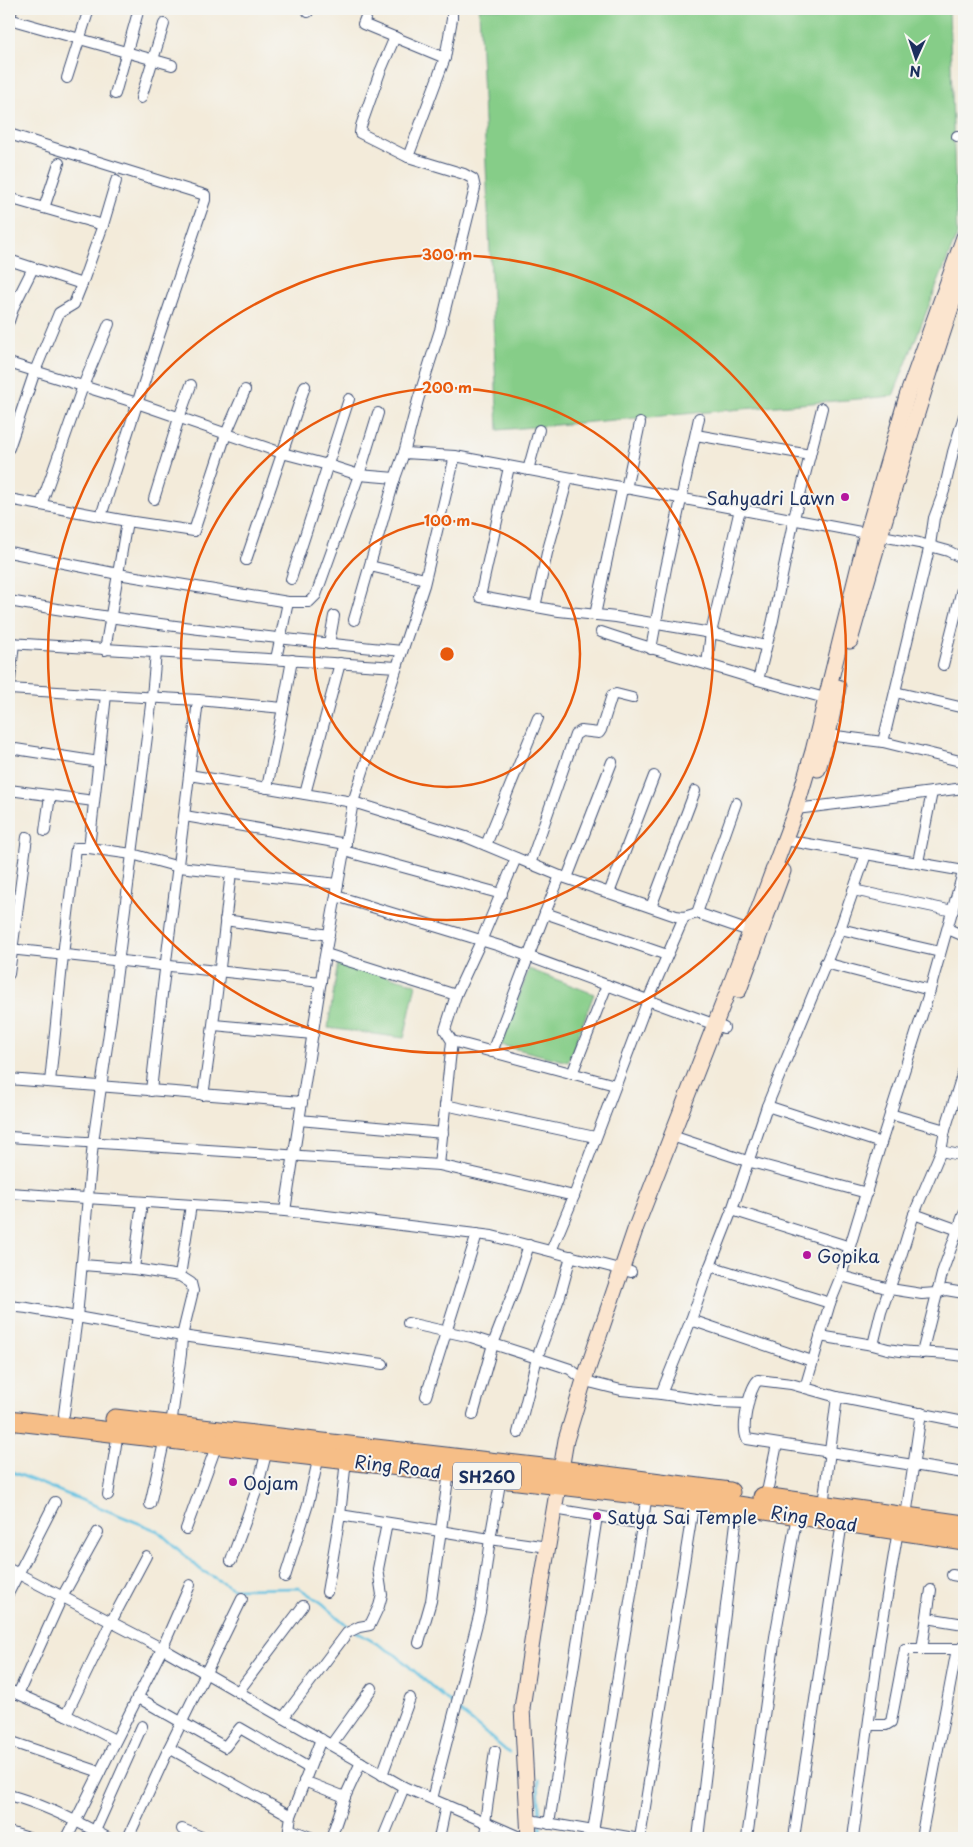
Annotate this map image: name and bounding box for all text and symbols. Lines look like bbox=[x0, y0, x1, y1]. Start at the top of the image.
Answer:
north arrow bbox=[890, 32, 940, 82]
text: N bbox=[909, 61, 921, 82]
text: 300 m bbox=[422, 242, 472, 265]
text: 200 m bbox=[422, 375, 472, 398]
place label: Sahyadri Lawn bbox=[706, 484, 835, 511]
marker: Sahyadri Lawn bbox=[839, 491, 851, 503]
text: 100 m bbox=[424, 508, 470, 531]
centre of rings bbox=[438, 645, 456, 663]
place label: Gopika bbox=[817, 1242, 880, 1269]
marker: Gopika bbox=[801, 1249, 813, 1261]
street label: Ring Road bbox=[353, 1447, 443, 1485]
road number: SH260 bbox=[453, 1462, 521, 1490]
place label: Oojam bbox=[243, 1469, 299, 1496]
marker: Oojam bbox=[227, 1476, 239, 1488]
street label: Ring Road bbox=[769, 1498, 859, 1538]
place label: Satya Sai Temple bbox=[607, 1503, 757, 1530]
marker: Satya Sai Temple bbox=[591, 1510, 603, 1522]

